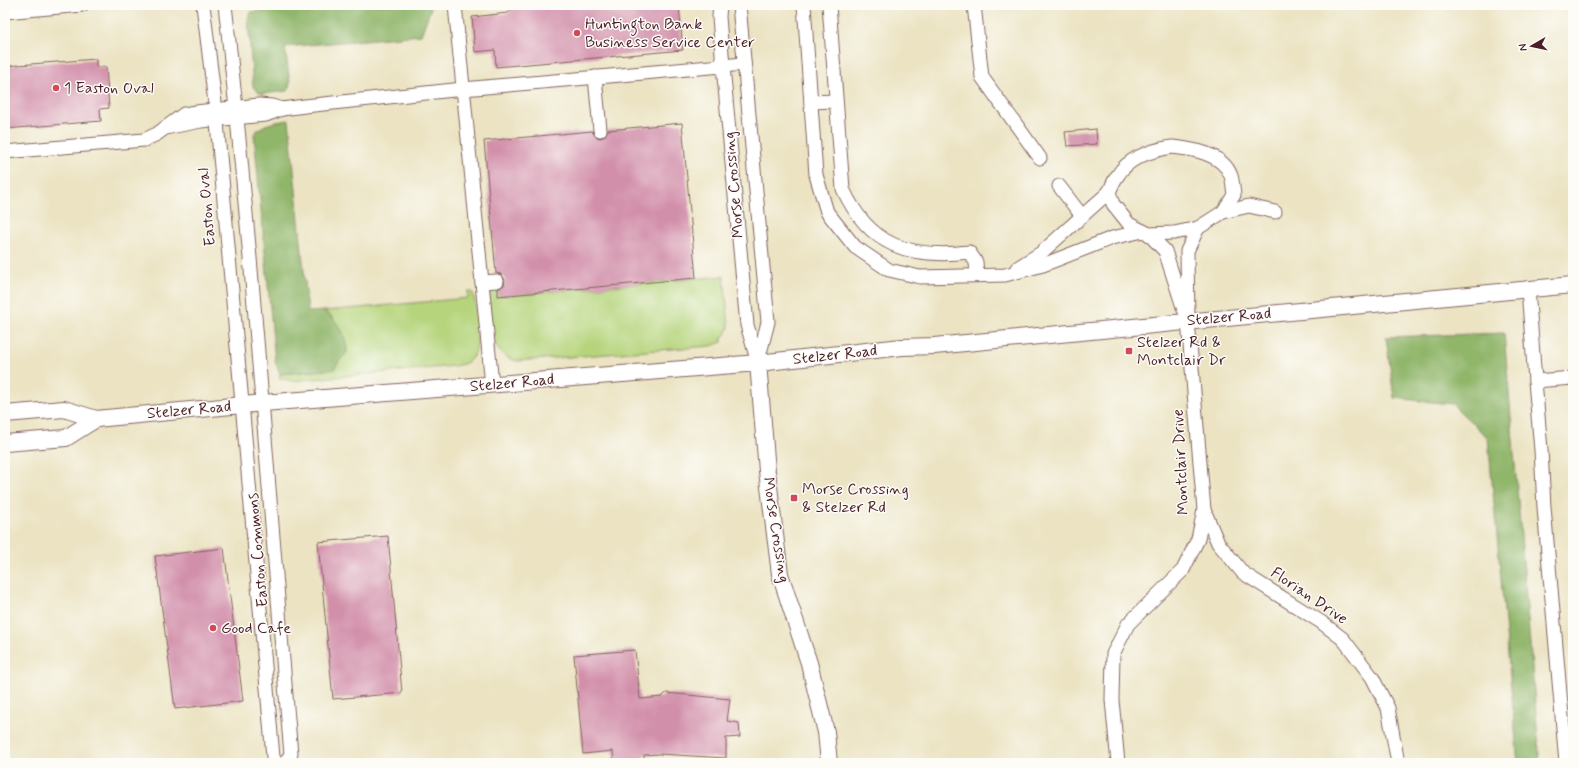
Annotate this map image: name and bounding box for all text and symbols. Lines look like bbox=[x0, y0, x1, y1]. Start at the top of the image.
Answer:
place label: Huntington Bank Business Service Center bbox=[585, 14, 755, 53]
north arrow bbox=[1512, 26, 1552, 66]
marker: Huntington Bank Business Service Center bbox=[572, 28, 582, 38]
text: N bbox=[1516, 43, 1531, 52]
place label: 1 Easton Oval bbox=[64, 78, 154, 99]
marker: 1 Easton Oval bbox=[51, 83, 61, 93]
street label: Morse Crossing bbox=[719, 131, 749, 239]
street label: Easton Oval bbox=[193, 167, 221, 247]
street label: Stelzer Road bbox=[1186, 303, 1272, 331]
place label: Stelzer Rd & Montclair Dr bbox=[1137, 332, 1226, 371]
street label: Stelzer Road bbox=[792, 340, 878, 370]
marker: Stelzer Rd & Montclair Dr bbox=[1124, 346, 1134, 356]
street label: Stelzer Road bbox=[469, 369, 555, 397]
street label: Stelzer Road bbox=[146, 396, 232, 424]
street label: Montclair Drive bbox=[1168, 408, 1194, 516]
street label: Morse Crossing bbox=[757, 476, 795, 584]
place label: Morse Crossing & Stelzer Rd bbox=[802, 479, 909, 518]
street label: Easton Commons bbox=[243, 492, 273, 608]
marker: Morse Crossing & Stelzer Rd bbox=[789, 493, 799, 503]
street label: Florian Drive bbox=[1266, 562, 1352, 630]
place label: Good Cafe bbox=[221, 618, 291, 639]
marker: Good Cafe bbox=[208, 623, 218, 633]

